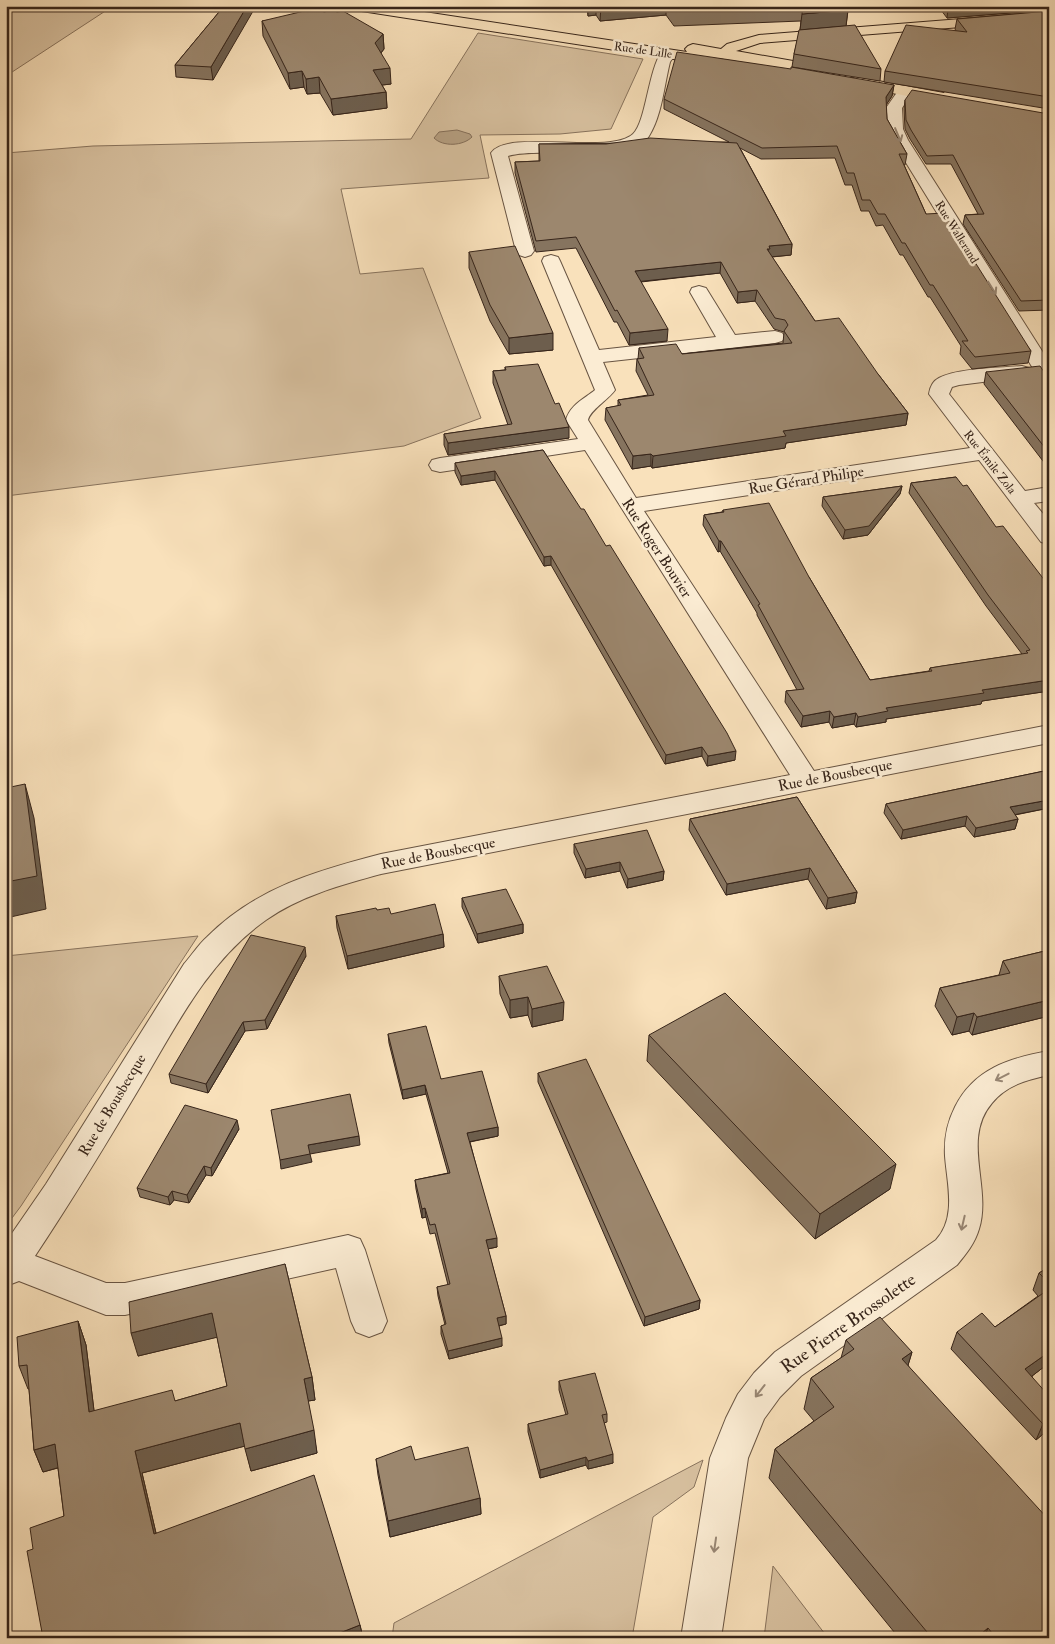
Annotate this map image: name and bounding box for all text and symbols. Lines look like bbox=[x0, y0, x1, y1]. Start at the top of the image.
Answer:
street label: Rue de Lille bbox=[613, 39, 673, 62]
one-way arrow bbox=[894, 127, 903, 142]
street label: Rue Wallerand bbox=[931, 198, 982, 266]
one-way arrow bbox=[987, 281, 997, 295]
street label: Rue Émile Zola bbox=[960, 427, 1020, 498]
street label: Rue Gérard Philipe bbox=[747, 462, 865, 500]
street label: Rue Roger Bouvier bbox=[617, 495, 696, 602]
street label: Rue de Bousbecque bbox=[776, 755, 894, 796]
street label: Rue de Bousbecque bbox=[379, 833, 497, 874]
street label: Rue de Bousbecque bbox=[74, 1051, 150, 1160]
one-way arrow bbox=[995, 1072, 1010, 1082]
one-way arrow bbox=[958, 1215, 967, 1231]
street label: Rue Pierre Brossolette bbox=[776, 1268, 921, 1379]
one-way arrow bbox=[755, 1384, 766, 1397]
one-way arrow bbox=[709, 1537, 719, 1553]

